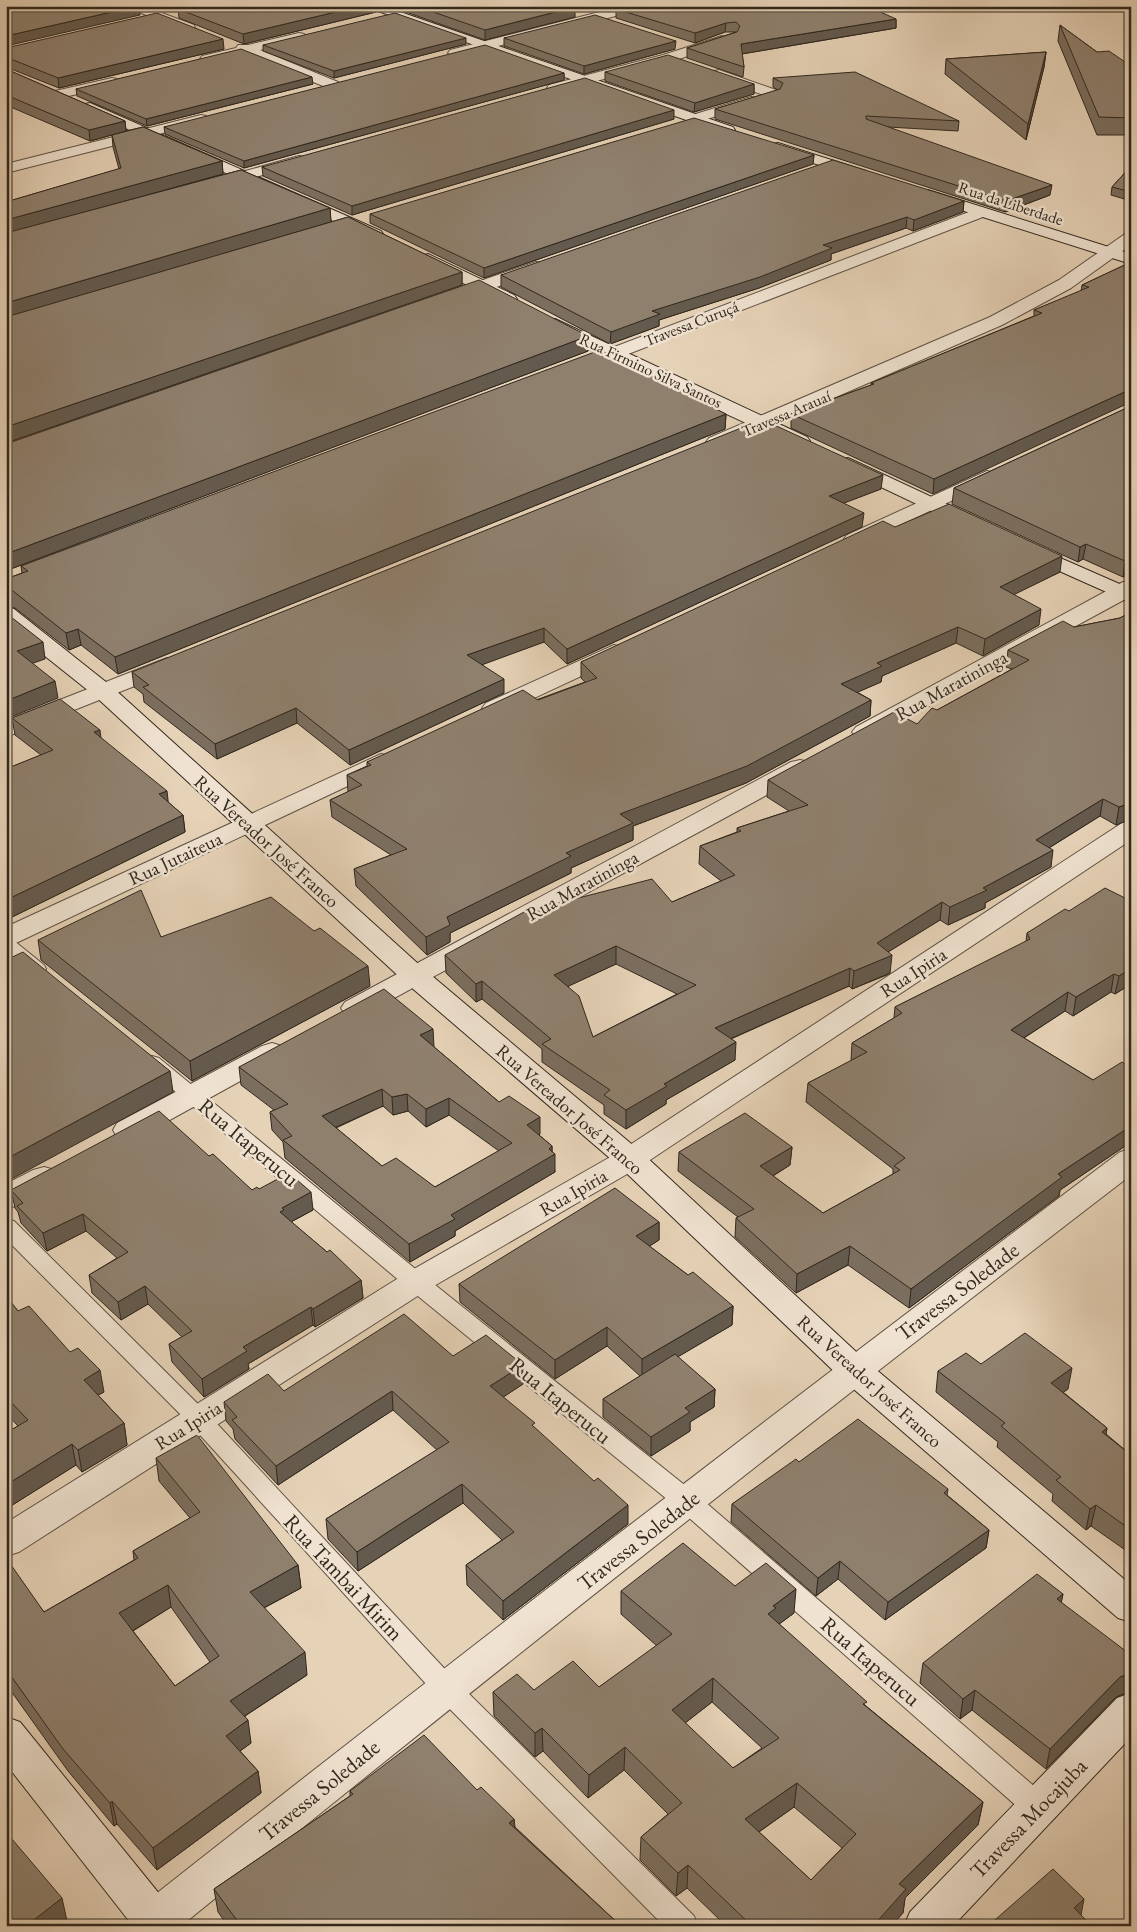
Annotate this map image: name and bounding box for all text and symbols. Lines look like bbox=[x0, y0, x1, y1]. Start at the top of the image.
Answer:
street label: Rua da Liberdade bbox=[956, 177, 1066, 230]
street label: Travessa Curuçá bbox=[641, 296, 742, 351]
street label: Rua Firmino Silva Santos bbox=[576, 328, 725, 413]
street label: Travessa Arauaí bbox=[738, 385, 834, 442]
street label: Rua Maratininga bbox=[891, 644, 1012, 727]
street label: Rua Vereador José Franco bbox=[189, 769, 345, 913]
street label: Rua Jutaiteua bbox=[124, 826, 226, 891]
street label: Rua Maratininga bbox=[522, 844, 643, 927]
street label: Rua Ipiria bbox=[875, 941, 952, 1003]
street label: Rua Vereador José Franco bbox=[491, 1038, 649, 1180]
street label: Rua Itaperucu bbox=[192, 1092, 305, 1193]
street label: Rua Ipiria bbox=[535, 1163, 612, 1222]
street label: Travessa Soledade bbox=[890, 1235, 1025, 1347]
street label: Rua Vereador José Franco bbox=[792, 1309, 948, 1453]
street label: Rua Itaperucu bbox=[504, 1350, 618, 1451]
street label: Rua Ipiria bbox=[150, 1395, 227, 1456]
street label: Travessa Soledade bbox=[571, 1483, 706, 1597]
street label: Rua Tambai Mirim bbox=[277, 1508, 410, 1647]
street label: Rua Itaperucu bbox=[815, 1610, 927, 1713]
street label: Travessa Soledade bbox=[253, 1732, 386, 1848]
street label: Travessa Mocajuba bbox=[963, 1752, 1093, 1885]

